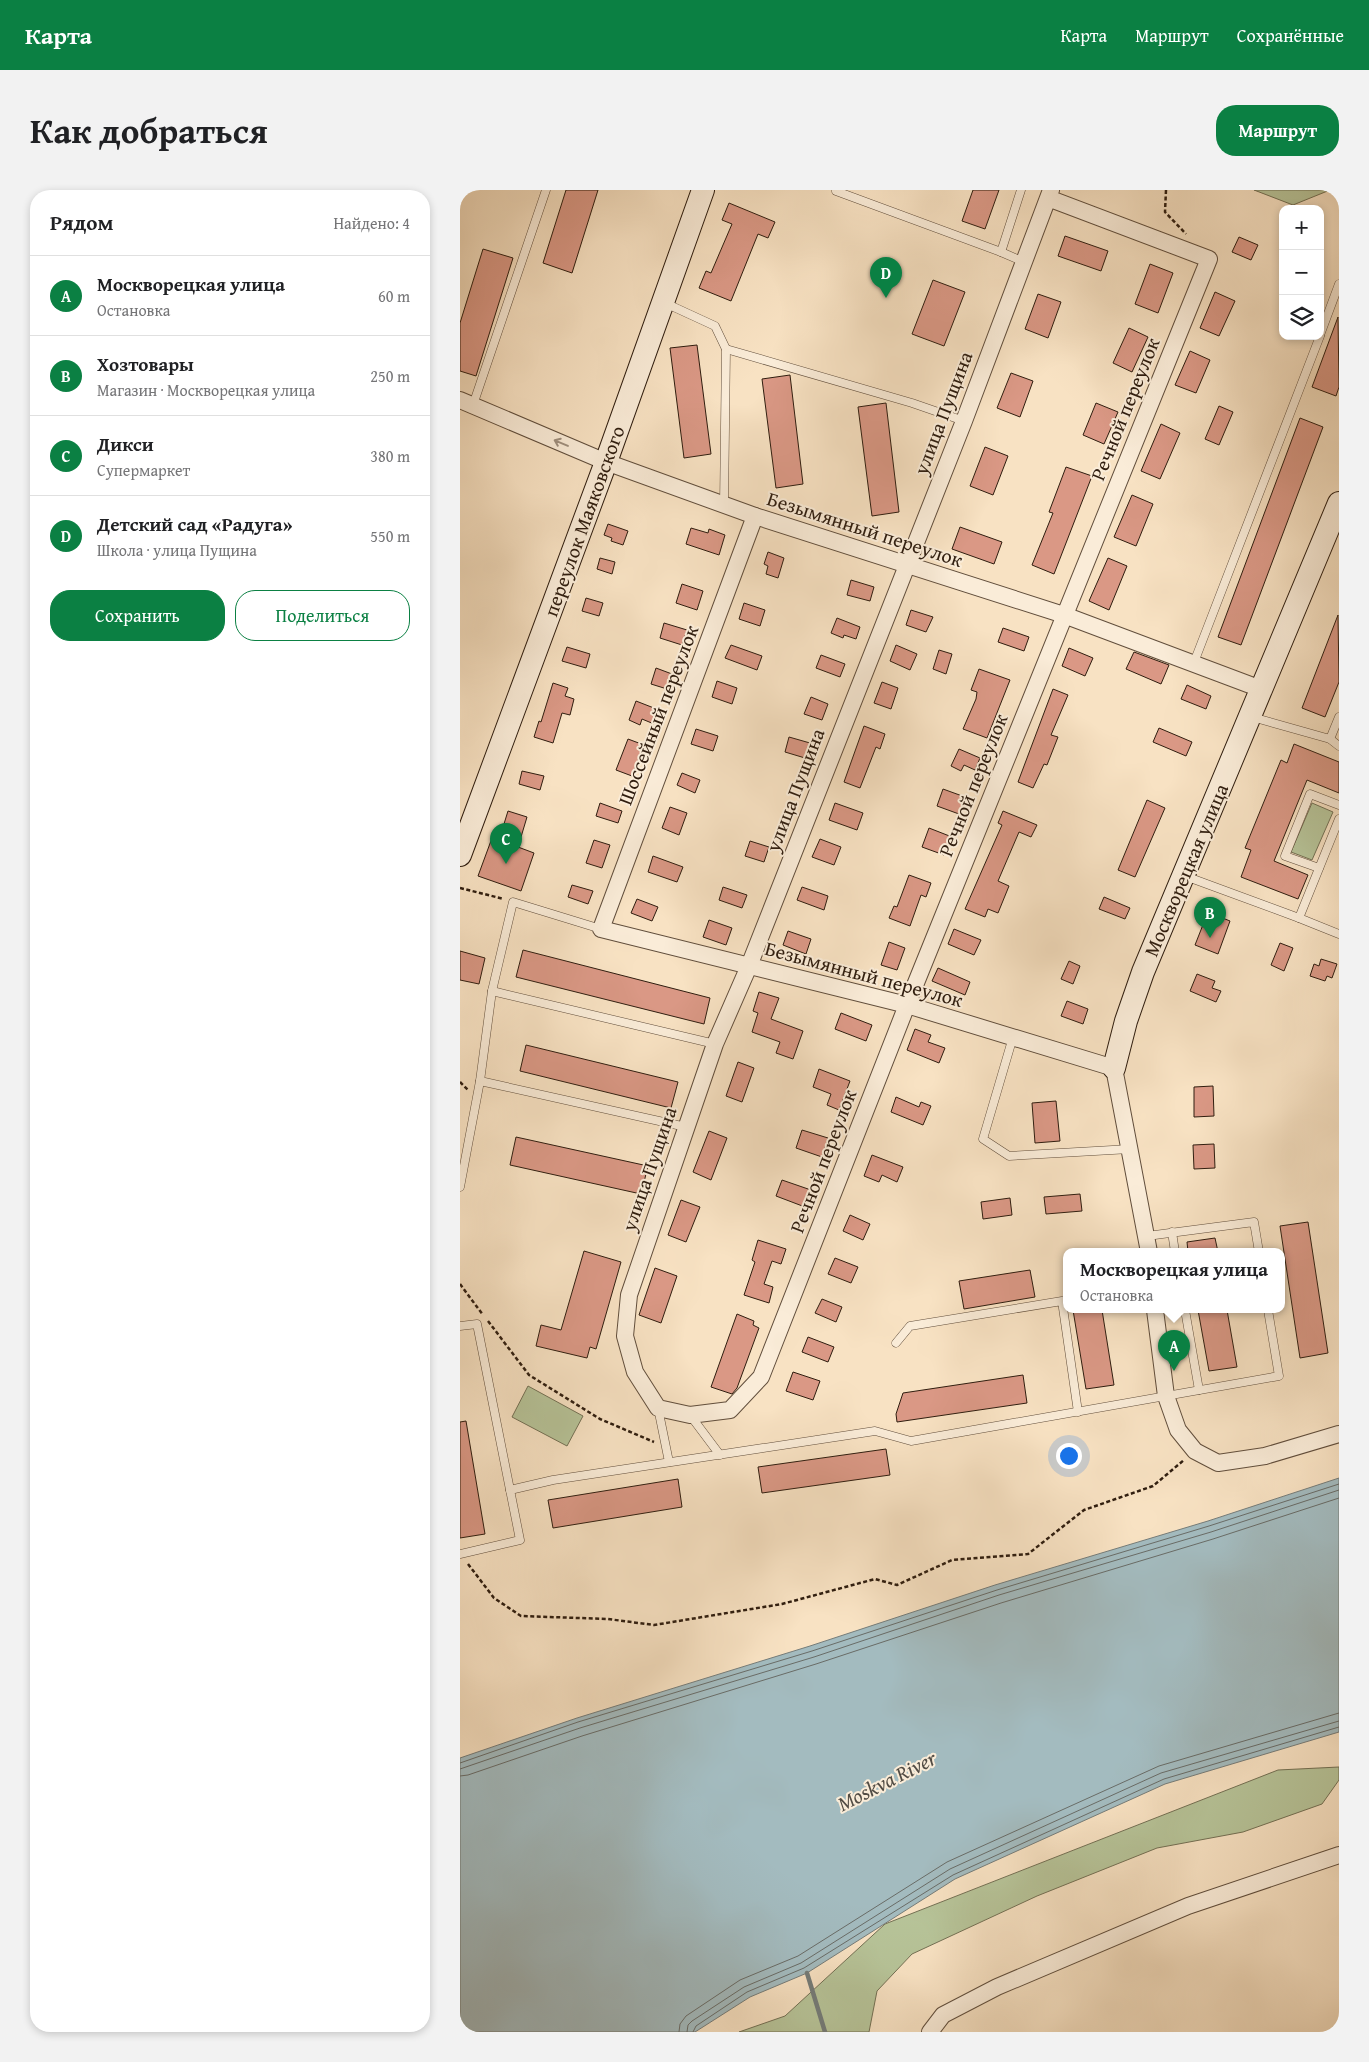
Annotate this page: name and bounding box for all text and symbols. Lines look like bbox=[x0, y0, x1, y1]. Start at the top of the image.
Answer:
text: Карта bbox=[25, 18, 92, 53]
text: Карта bbox=[1061, 22, 1107, 49]
text: Маршрут bbox=[1135, 22, 1209, 49]
text: Сохранённые bbox=[1237, 22, 1344, 49]
text: Как добраться bbox=[30, 105, 268, 156]
button: Маршрут bbox=[1216, 105, 1339, 156]
map controls bbox=[1279, 205, 1324, 340]
button: + bbox=[1279, 205, 1324, 250]
text: Рядом bbox=[50, 207, 113, 238]
text: Найдено: 4 bbox=[333, 211, 410, 235]
button: − bbox=[1279, 250, 1324, 295]
pin: D bbox=[870, 257, 902, 298]
text: Москворецкая улица bbox=[97, 270, 285, 298]
text: A bbox=[61, 284, 71, 308]
text: 60 m bbox=[378, 284, 410, 308]
button: layers bbox=[1279, 295, 1324, 340]
text: Остановка bbox=[97, 298, 170, 322]
street label: Речной переулок bbox=[1083, 333, 1167, 485]
street label: улица Пущина bbox=[905, 347, 980, 480]
text: Хозтовары bbox=[97, 350, 194, 378]
text: B bbox=[61, 364, 71, 388]
text: 250 m bbox=[370, 364, 410, 388]
text: Магазин · Москворецкая улица bbox=[97, 378, 315, 402]
street label: переулок Маяковского bbox=[536, 421, 632, 620]
text: Дикси bbox=[97, 430, 154, 458]
one-way arrow bbox=[554, 437, 569, 447]
text: C bbox=[61, 444, 71, 468]
text: 380 m bbox=[370, 444, 410, 468]
text: Супермаркет bbox=[97, 458, 190, 482]
street label: Безымянный переулок bbox=[764, 483, 967, 574]
text: Детский сад «Радуга» bbox=[97, 510, 292, 538]
text: D bbox=[61, 524, 71, 548]
text: 550 m bbox=[370, 524, 410, 548]
text: Школа · улица Пущина bbox=[97, 538, 257, 562]
button: Сохранить bbox=[50, 590, 225, 641]
button: Поделиться bbox=[235, 590, 410, 641]
street label: Шоссейный переулок bbox=[610, 620, 705, 809]
street label: Речной переулок bbox=[931, 709, 1015, 861]
street label: улица Пущина bbox=[757, 724, 832, 857]
street label: Москворецкая улица bbox=[1136, 778, 1235, 961]
pin: C bbox=[490, 823, 522, 864]
pin: B bbox=[1194, 897, 1226, 938]
street label: Безымянный переулок bbox=[762, 933, 967, 1014]
street label: Речной переулок bbox=[782, 1084, 863, 1237]
street label: улица Пущина bbox=[613, 1102, 684, 1236]
popup bbox=[1063, 1248, 1285, 1313]
text: Москворецкая улица bbox=[1080, 1255, 1268, 1283]
text: Остановка bbox=[1080, 1283, 1153, 1307]
pin: A bbox=[1158, 1330, 1190, 1371]
your location bbox=[1056, 1443, 1082, 1469]
water label: Moskva River bbox=[832, 1742, 943, 1819]

